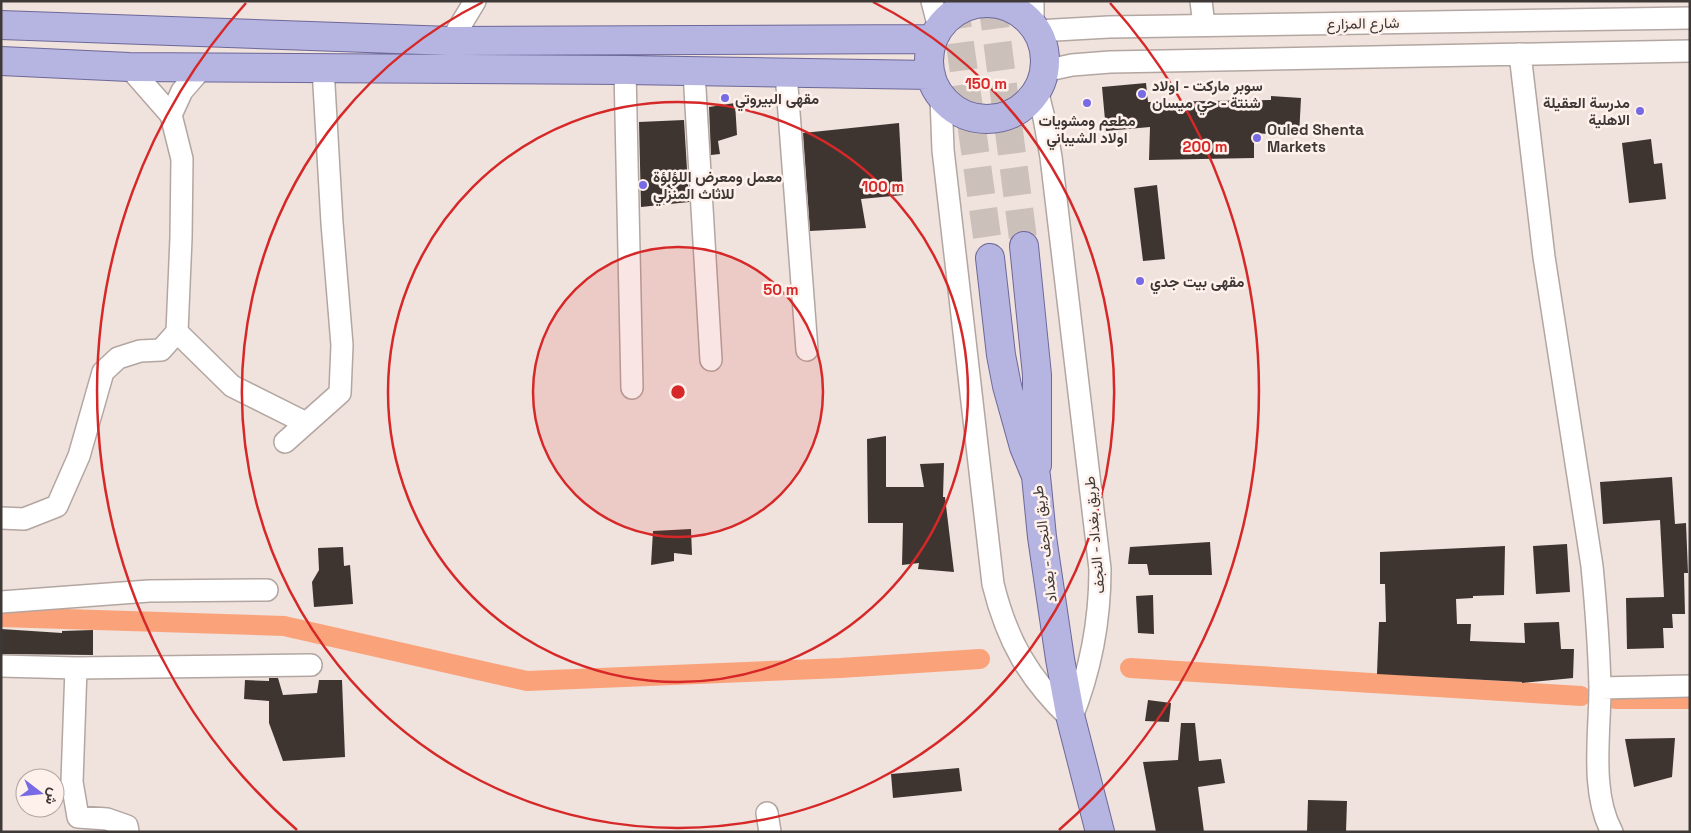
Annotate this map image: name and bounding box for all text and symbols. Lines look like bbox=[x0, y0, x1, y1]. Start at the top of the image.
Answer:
street label: شارع المزارع bbox=[1326, 13, 1400, 35]
text: 150 m bbox=[965, 74, 1007, 93]
place label: سوبر ماركت - اولاد شنتة - حي ميسان bbox=[1152, 76, 1263, 116]
marker: سوبر ماركت - اولاد شنتة - حي ميسان bbox=[1136, 88, 1148, 100]
place label: مقهى البيروتي bbox=[735, 89, 819, 112]
marker: مقهى البيروتي bbox=[719, 92, 731, 104]
place label: مدرسة العقيلة الاهلية bbox=[1543, 93, 1630, 129]
marker: مطعم ومشويات اولاد الشيباني bbox=[1081, 97, 1093, 109]
marker: مدرسة العقيلة الاهلية bbox=[1634, 105, 1646, 117]
place label: مطعم ومشويات اولاد الشيباني bbox=[1038, 111, 1136, 151]
place label: Ouled Shenta Markets bbox=[1267, 120, 1364, 156]
marker: Ouled Shenta Markets bbox=[1251, 132, 1263, 144]
text: 200 m bbox=[1183, 137, 1227, 156]
place label: معمل ومعرض اللؤلؤة للاثاث المنزلي bbox=[653, 167, 782, 207]
text: 100 m bbox=[862, 177, 904, 196]
marker: معمل ومعرض اللؤلؤة للاثاث المنزلي bbox=[637, 179, 649, 191]
place label: مقهى بيت جدي bbox=[1150, 272, 1244, 295]
marker: مقهى بيت جدي bbox=[1134, 275, 1146, 287]
text: 50 m bbox=[763, 280, 799, 299]
centre of rings bbox=[669, 383, 687, 401]
street label: طريق بغداد - النجف bbox=[1079, 475, 1110, 595]
street label: طريق النجف - بغداد bbox=[1027, 484, 1062, 604]
north arrow bbox=[15, 768, 65, 818]
text: ش bbox=[41, 786, 63, 807]

